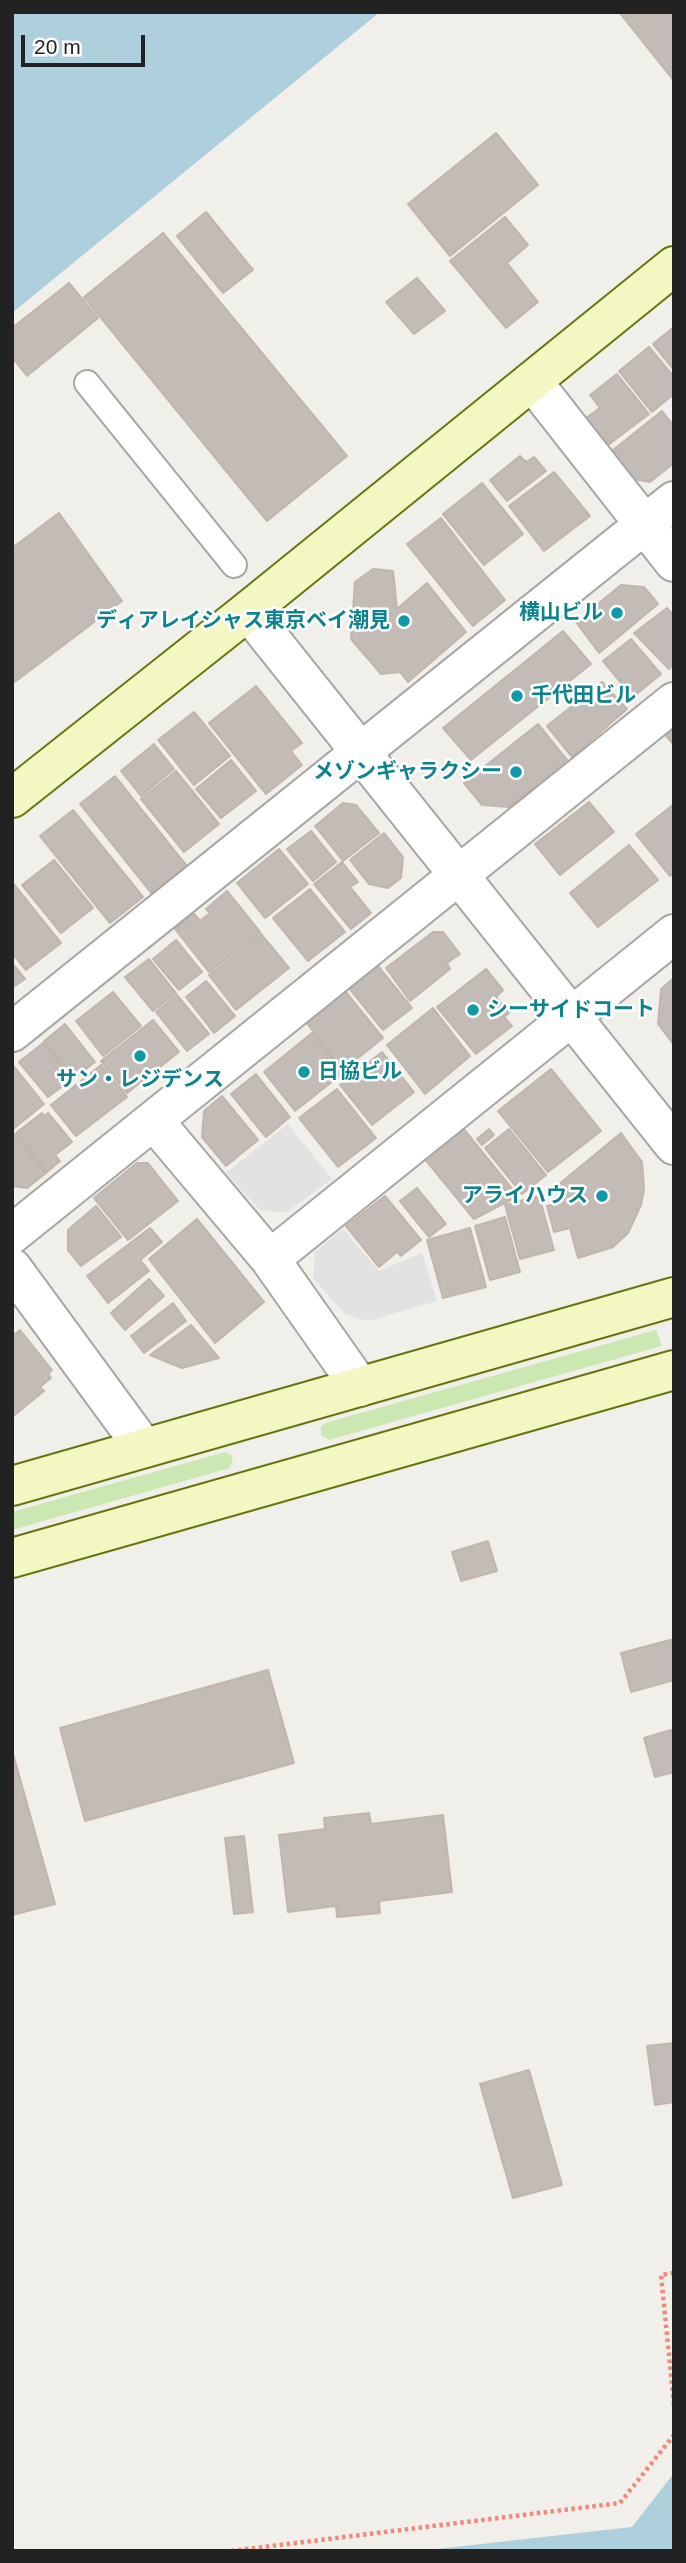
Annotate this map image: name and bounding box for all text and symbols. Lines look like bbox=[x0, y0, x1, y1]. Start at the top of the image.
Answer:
scale bar bbox=[24, 21, 149, 65]
text: 20 m bbox=[34, 35, 81, 58]
place label: 横山ビル bbox=[519, 600, 603, 626]
marker: 横山ビル bbox=[609, 605, 625, 621]
place label: ディアレイシャス東京ベイ潮見 bbox=[96, 608, 390, 634]
marker: ディアレイシャス東京ベイ潮見 bbox=[396, 613, 412, 629]
place label: 千代田ビル bbox=[531, 683, 636, 709]
marker: 千代田ビル bbox=[509, 688, 525, 704]
place label: メゾンギャラクシー bbox=[313, 759, 502, 785]
marker: メゾンギャラクシー bbox=[508, 764, 524, 780]
place label: シーサイドコート bbox=[487, 997, 655, 1023]
marker: シーサイドコート bbox=[465, 1002, 481, 1018]
marker: サン・レジデンス bbox=[132, 1048, 148, 1064]
place label: 日協ビル bbox=[318, 1059, 402, 1085]
marker: 日協ビル bbox=[296, 1064, 312, 1080]
place label: サン・レジデンス bbox=[56, 1067, 224, 1093]
place label: アライハウス bbox=[462, 1183, 588, 1209]
marker: アライハウス bbox=[594, 1188, 610, 1204]

